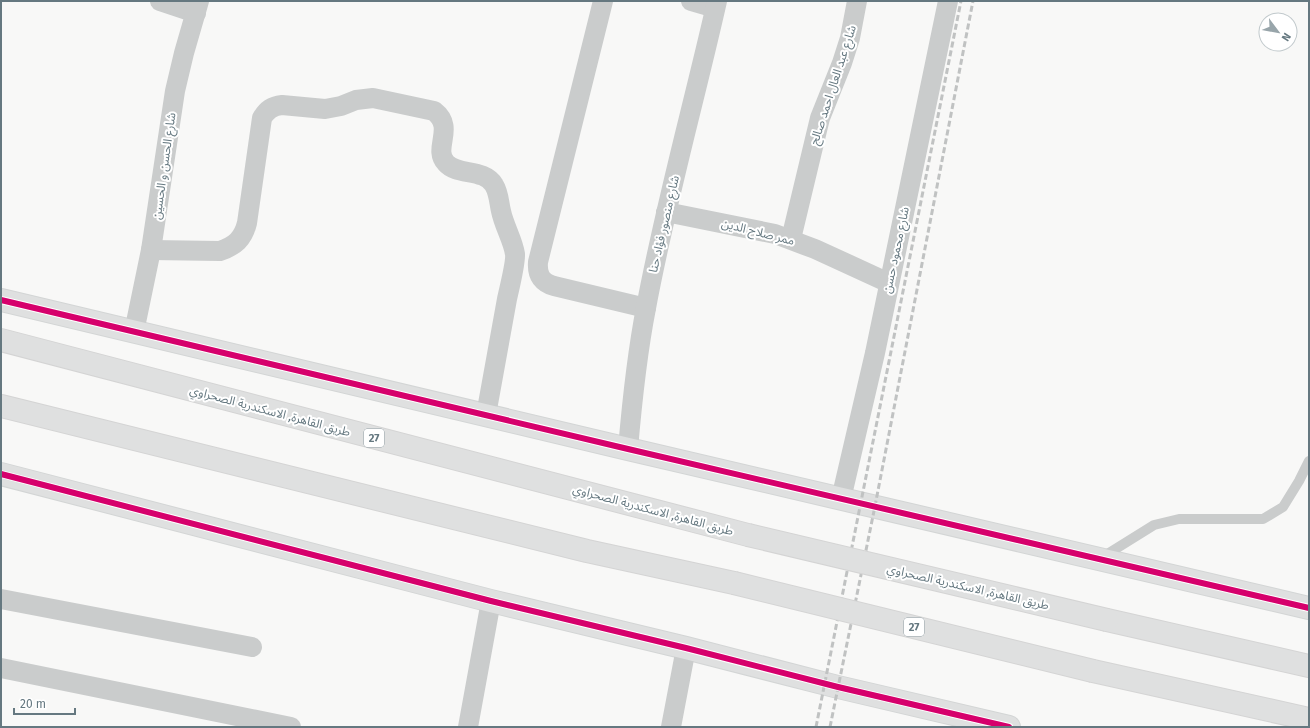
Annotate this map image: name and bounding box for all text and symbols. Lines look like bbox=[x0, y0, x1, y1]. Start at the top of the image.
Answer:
north arrow bbox=[1258, 12, 1298, 52]
street label: شارع عبد العال احمد صالح bbox=[807, 23, 861, 147]
text: N bbox=[1279, 30, 1294, 44]
street label: شارع الحسن و الحسين bbox=[150, 112, 180, 221]
street label: شارع منصور فؤاد حنا bbox=[646, 174, 684, 274]
street label: شارع محمود حسن bbox=[880, 205, 914, 295]
street label: ممر صلاح الدين bbox=[720, 216, 796, 250]
street label: طريق القاهرة, الاسكندرية الصحراوي bbox=[187, 383, 352, 442]
road number: 27 bbox=[364, 429, 384, 447]
street label: طريق القاهرة, الاسكندرية الصحراوي bbox=[570, 482, 735, 541]
street label: طريق القاهرة, الاسكندرية الصحراوي bbox=[885, 562, 1050, 615]
road number: 27 bbox=[904, 618, 924, 636]
scale bar bbox=[14, 690, 75, 716]
text: 20 m bbox=[20, 697, 46, 711]

